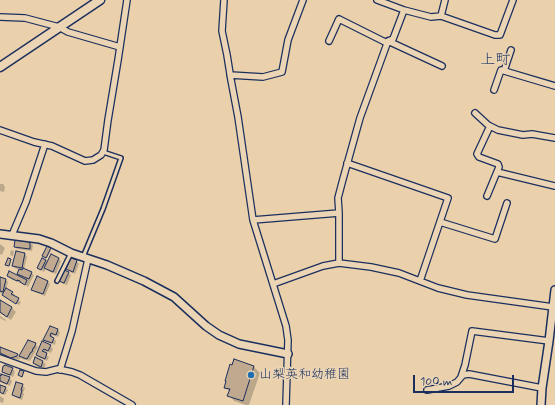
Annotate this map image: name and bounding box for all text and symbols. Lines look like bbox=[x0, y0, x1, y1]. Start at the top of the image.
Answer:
district label: 上町 bbox=[480, 52, 510, 70]
place label: 山梨英和幼稚園 bbox=[259, 367, 350, 383]
scale bar bbox=[415, 367, 516, 393]
marker: 山梨英和幼稚園 bbox=[246, 370, 256, 380]
text: 100 m bbox=[420, 374, 452, 390]

